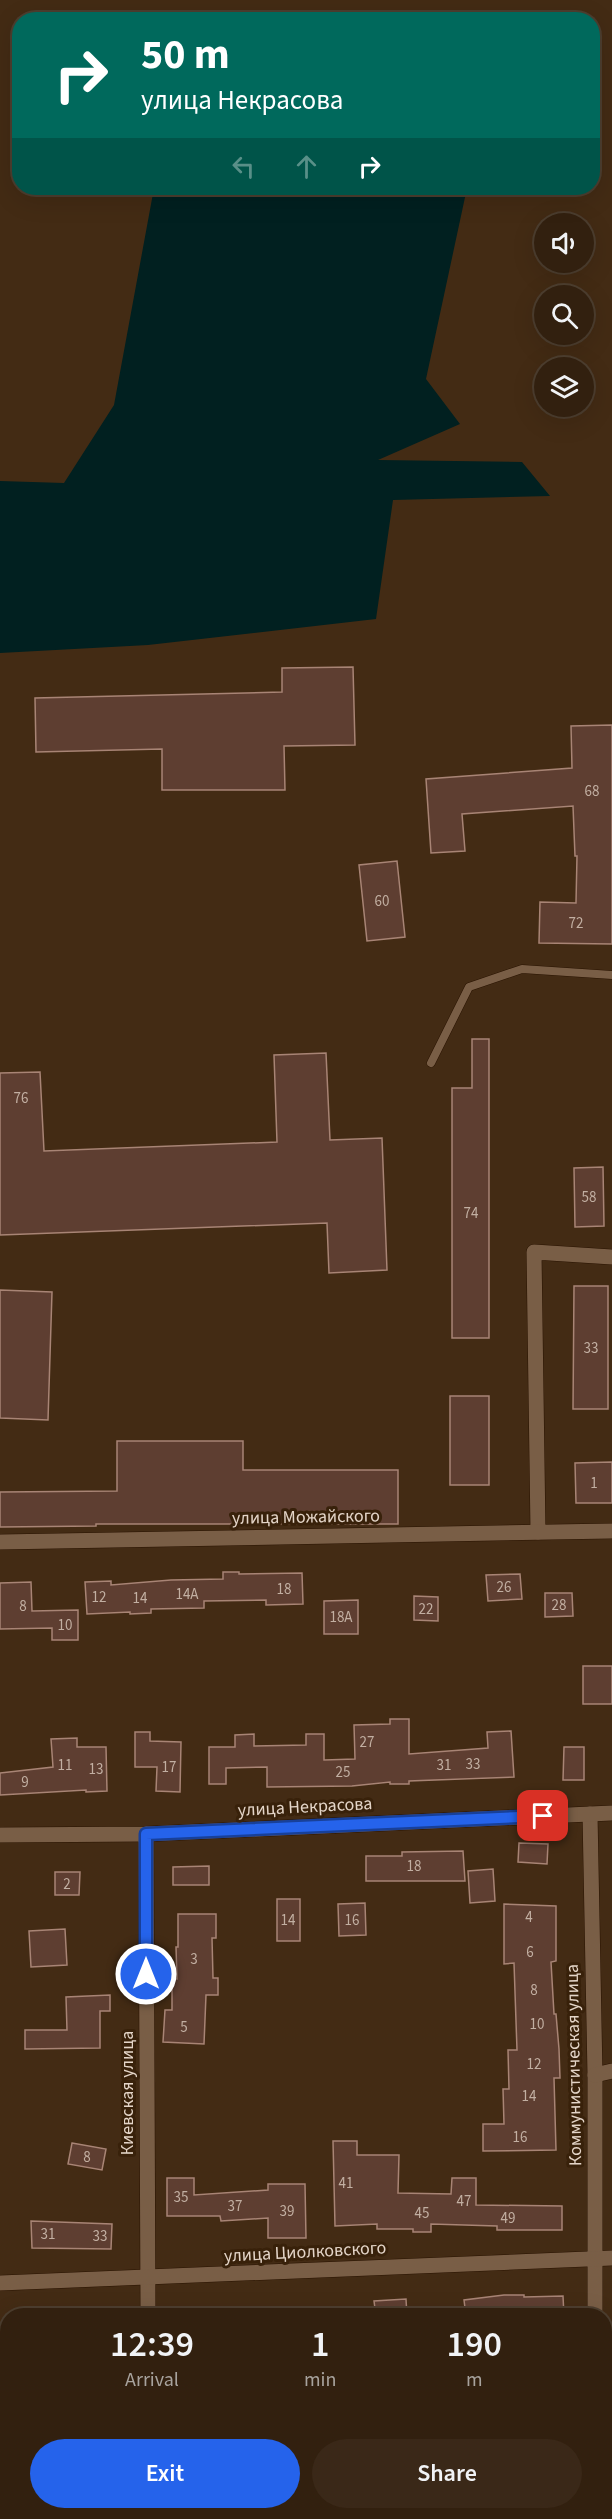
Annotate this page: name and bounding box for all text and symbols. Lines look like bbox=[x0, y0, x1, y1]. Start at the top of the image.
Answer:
text: 50 m bbox=[141, 25, 230, 85]
icon: right bbox=[42, 36, 120, 114]
text: улица Некрасова bbox=[141, 81, 343, 120]
icon: left bbox=[227, 150, 260, 183]
icon: ahead bbox=[290, 150, 323, 183]
icon: right bbox=[353, 150, 386, 183]
map controls bbox=[534, 213, 594, 417]
button: sound bbox=[534, 213, 594, 273]
button: search bbox=[534, 285, 594, 345]
button: layers bbox=[534, 357, 594, 417]
house number: 68 bbox=[585, 781, 599, 802]
house number: 60 bbox=[375, 891, 389, 912]
house number: 72 bbox=[569, 913, 583, 934]
house number: 76 bbox=[14, 1088, 28, 1109]
house number: 58 bbox=[582, 1187, 596, 1208]
house number: 74 bbox=[464, 1203, 479, 1224]
house number: 33 bbox=[584, 1338, 598, 1359]
house number: 1 bbox=[590, 1473, 598, 1494]
street label: улица Можайского bbox=[232, 1503, 380, 1531]
house number: 26 bbox=[497, 1577, 511, 1598]
house number: 18 bbox=[277, 1579, 291, 1600]
house number: 14А bbox=[175, 1584, 199, 1605]
house number: 12 bbox=[92, 1587, 106, 1608]
house number: 14 bbox=[133, 1588, 148, 1609]
house number: 28 bbox=[552, 1595, 566, 1616]
house number: 8 bbox=[19, 1596, 27, 1617]
house number: 22 bbox=[419, 1599, 433, 1620]
house number: 18А bbox=[329, 1607, 353, 1628]
house number: 10 bbox=[58, 1615, 72, 1636]
house number: 27 bbox=[360, 1732, 374, 1753]
house number: 33 bbox=[466, 1754, 480, 1775]
house number: 11 bbox=[58, 1755, 72, 1776]
house number: 31 bbox=[437, 1755, 451, 1776]
house number: 17 bbox=[162, 1757, 176, 1778]
house number: 13 bbox=[89, 1759, 103, 1780]
house number: 25 bbox=[336, 1762, 350, 1783]
house number: 9 bbox=[21, 1772, 29, 1793]
pin bbox=[517, 1790, 568, 1841]
street label: улица Некрасова bbox=[237, 1791, 373, 1823]
icon: arrive bbox=[526, 1799, 559, 1832]
house number: 18 bbox=[407, 1856, 421, 1877]
house number: 2 bbox=[63, 1874, 71, 1895]
house number: 4 bbox=[525, 1907, 533, 1928]
house number: 14 bbox=[281, 1910, 296, 1931]
house number: 16 bbox=[345, 1910, 359, 1931]
position arrow bbox=[114, 1942, 178, 2006]
house number: 6 bbox=[526, 1942, 534, 1963]
house number: 3 bbox=[190, 1949, 198, 1970]
street label: Коммунистическая улица bbox=[560, 1964, 588, 2166]
house number: 8 bbox=[530, 1980, 538, 2001]
house number: 10 bbox=[530, 2014, 544, 2035]
house number: 5 bbox=[180, 2017, 188, 2038]
street label: Киевская улица bbox=[115, 2031, 140, 2155]
house number: 12 bbox=[527, 2054, 541, 2075]
house number: 14 bbox=[522, 2086, 537, 2107]
house number: 16 bbox=[513, 2127, 527, 2148]
house number: 8 bbox=[83, 2147, 91, 2168]
house number: 41 bbox=[339, 2173, 353, 2194]
house number: 35 bbox=[174, 2187, 188, 2208]
house number: 47 bbox=[457, 2191, 471, 2212]
house number: 37 bbox=[228, 2196, 242, 2217]
house number: 39 bbox=[280, 2201, 294, 2222]
house number: 45 bbox=[415, 2203, 429, 2224]
house number: 49 bbox=[501, 2208, 515, 2229]
house number: 31 bbox=[41, 2224, 55, 2245]
house number: 33 bbox=[93, 2226, 107, 2247]
street label: улица Циолковского bbox=[223, 2235, 387, 2269]
text: 12:39 bbox=[110, 2319, 194, 2370]
text: 1 bbox=[311, 2319, 329, 2370]
text: 190 bbox=[446, 2319, 502, 2370]
text: Arrival bbox=[125, 2366, 179, 2394]
text: min bbox=[304, 2366, 336, 2394]
text: m bbox=[466, 2366, 482, 2394]
button: Exit bbox=[30, 2439, 300, 2508]
button: Share bbox=[312, 2439, 582, 2508]

